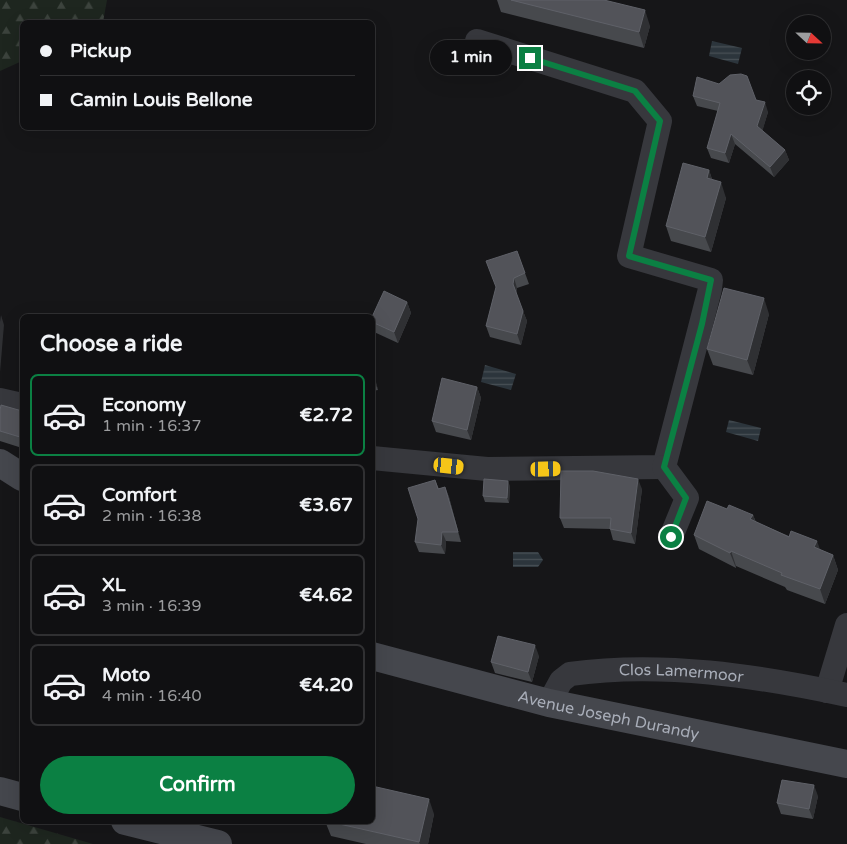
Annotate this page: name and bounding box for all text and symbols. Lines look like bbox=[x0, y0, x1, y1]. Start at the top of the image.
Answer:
north arrow bbox=[786, 15, 831, 60]
map controls bbox=[786, 15, 831, 115]
text: Pickup bbox=[70, 40, 131, 62]
callout: 1 min bbox=[430, 40, 512, 76]
text: 1 min bbox=[450, 47, 492, 67]
route end bbox=[519, 47, 541, 69]
button: locate bbox=[786, 70, 831, 115]
text: Camin Louis Bellone bbox=[70, 89, 253, 111]
text: Choose a ride bbox=[40, 331, 183, 357]
icon: car bbox=[42, 393, 87, 438]
text: Economy bbox=[102, 394, 186, 416]
text: €2.72 bbox=[299, 404, 353, 426]
text: 1 min · 16:37 bbox=[102, 416, 201, 436]
car bbox=[433, 457, 464, 475]
car bbox=[530, 461, 561, 477]
icon: car bbox=[42, 483, 87, 528]
text: Comfort bbox=[102, 484, 176, 506]
text: €3.67 bbox=[299, 494, 353, 516]
text: 2 min · 16:38 bbox=[102, 506, 201, 526]
route start bbox=[660, 526, 682, 548]
icon: car bbox=[42, 573, 87, 618]
text: XL bbox=[102, 574, 126, 596]
text: €4.62 bbox=[299, 584, 353, 606]
text: 3 min · 16:39 bbox=[102, 596, 201, 616]
street label: Clos Lamermoor bbox=[618, 660, 746, 688]
icon: car bbox=[42, 663, 87, 708]
text: Moto bbox=[102, 664, 150, 686]
text: €4.20 bbox=[299, 674, 353, 696]
text: 4 min · 16:40 bbox=[102, 686, 201, 706]
street label: Avenue Joseph Durandy bbox=[516, 686, 701, 745]
button: Confirm bbox=[40, 756, 355, 814]

